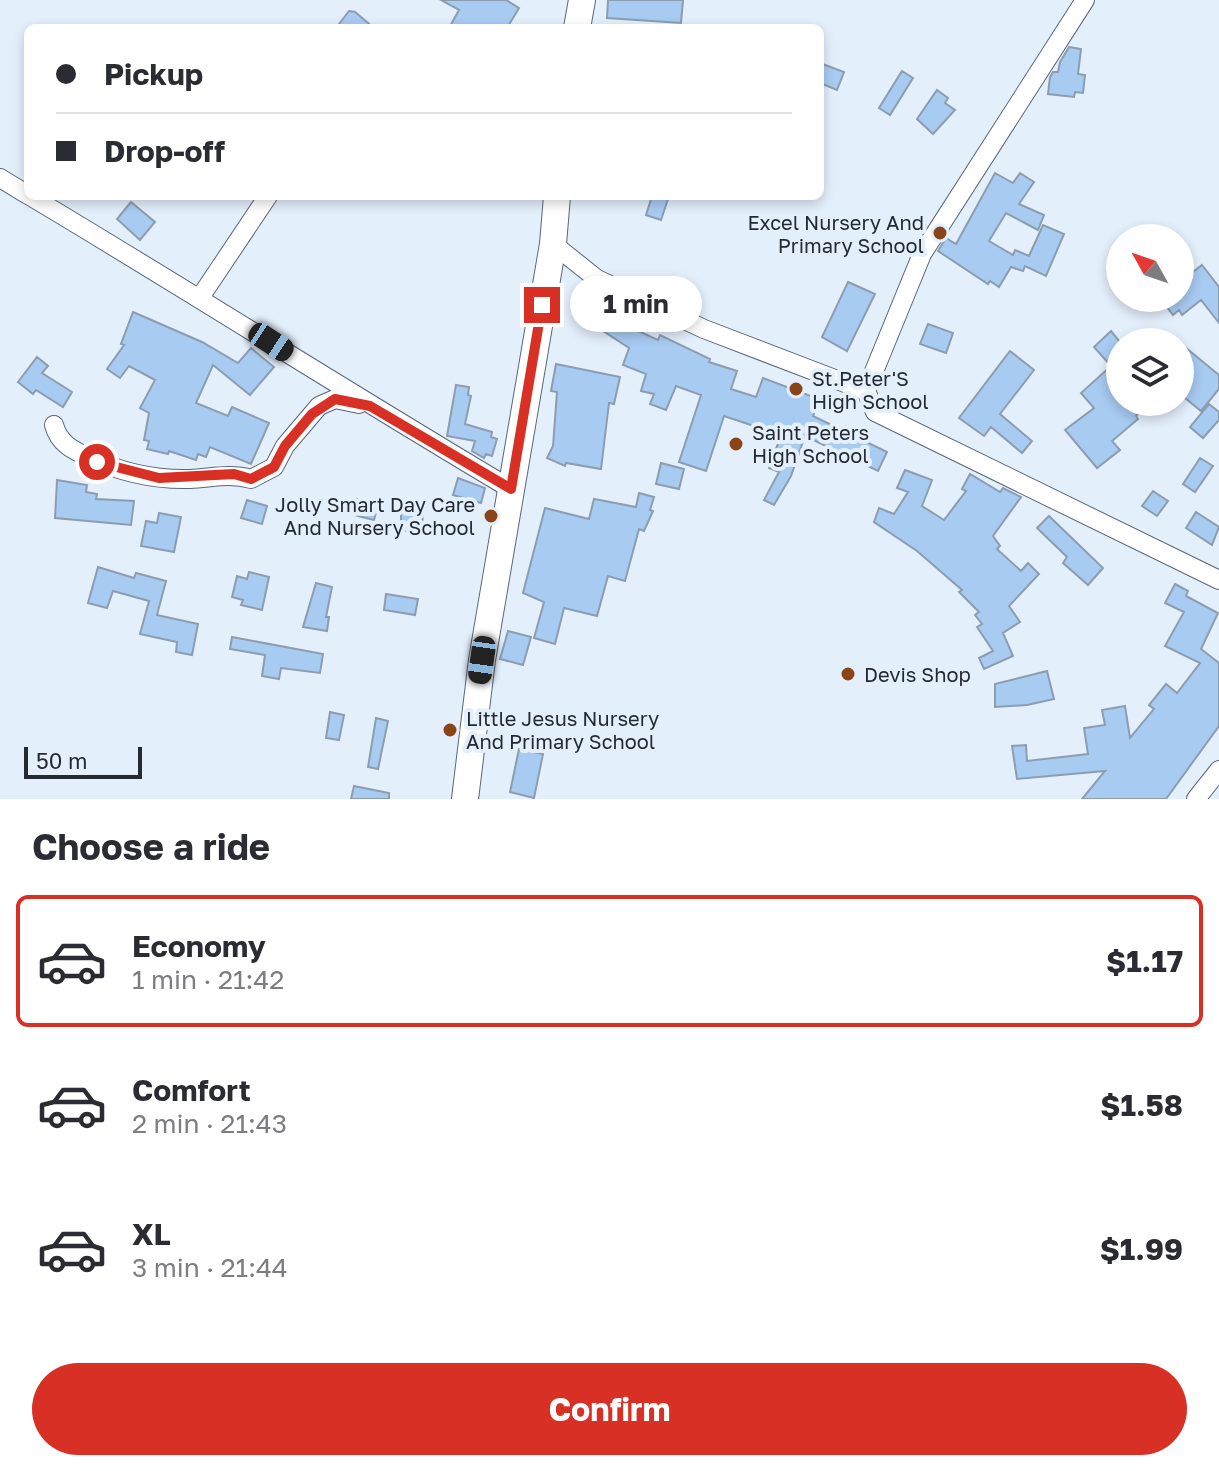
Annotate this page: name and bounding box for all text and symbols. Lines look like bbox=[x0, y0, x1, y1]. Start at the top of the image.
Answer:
text: Pickup bbox=[104, 56, 203, 92]
text: Drop-off bbox=[104, 133, 225, 169]
place label: Excel Nursery And Primary School bbox=[747, 210, 924, 257]
marker: Excel Nursery And Primary School bbox=[931, 224, 949, 242]
north arrow bbox=[1106, 224, 1194, 312]
map controls bbox=[1106, 224, 1194, 416]
callout: 1 min bbox=[570, 277, 702, 333]
route end bbox=[524, 287, 560, 323]
text: 1 min bbox=[603, 288, 669, 319]
car bbox=[244, 319, 298, 365]
button: layers bbox=[1106, 328, 1194, 416]
place label: St.Peter'S High School bbox=[812, 366, 929, 413]
marker: St.Peter'S High School bbox=[787, 380, 805, 398]
place label: Saint Peters High School bbox=[752, 420, 869, 467]
marker: Saint Peters High School bbox=[727, 435, 745, 453]
route start bbox=[79, 444, 115, 480]
place label: Jolly Smart Day Care And Nursery School bbox=[275, 492, 475, 539]
marker: Jolly Smart Day Care And Nursery School bbox=[482, 507, 500, 525]
car bbox=[467, 635, 497, 685]
place label: Devis Shop bbox=[864, 662, 971, 686]
marker: Devis Shop bbox=[839, 665, 857, 683]
place label: Little Jesus Nursery And Primary School bbox=[466, 706, 659, 753]
marker: Little Jesus Nursery And Primary School bbox=[441, 721, 459, 739]
scale bar bbox=[24, 743, 142, 779]
text: 50 m bbox=[36, 747, 87, 774]
text: Choose a ride bbox=[32, 825, 270, 868]
icon: car bbox=[36, 925, 108, 997]
text: Economy bbox=[132, 928, 266, 964]
text: $1.17 bbox=[1106, 943, 1183, 979]
text: 1 min · 21:42 bbox=[132, 964, 284, 995]
icon: car bbox=[36, 1069, 108, 1141]
text: Comfort bbox=[132, 1072, 251, 1108]
text: $1.58 bbox=[1100, 1087, 1183, 1123]
text: 2 min · 21:43 bbox=[132, 1108, 287, 1139]
icon: car bbox=[36, 1213, 108, 1285]
text: XL bbox=[132, 1216, 171, 1252]
text: $1.99 bbox=[1100, 1231, 1183, 1267]
text: 3 min · 21:44 bbox=[132, 1252, 288, 1283]
button: Confirm bbox=[32, 1363, 1187, 1455]

